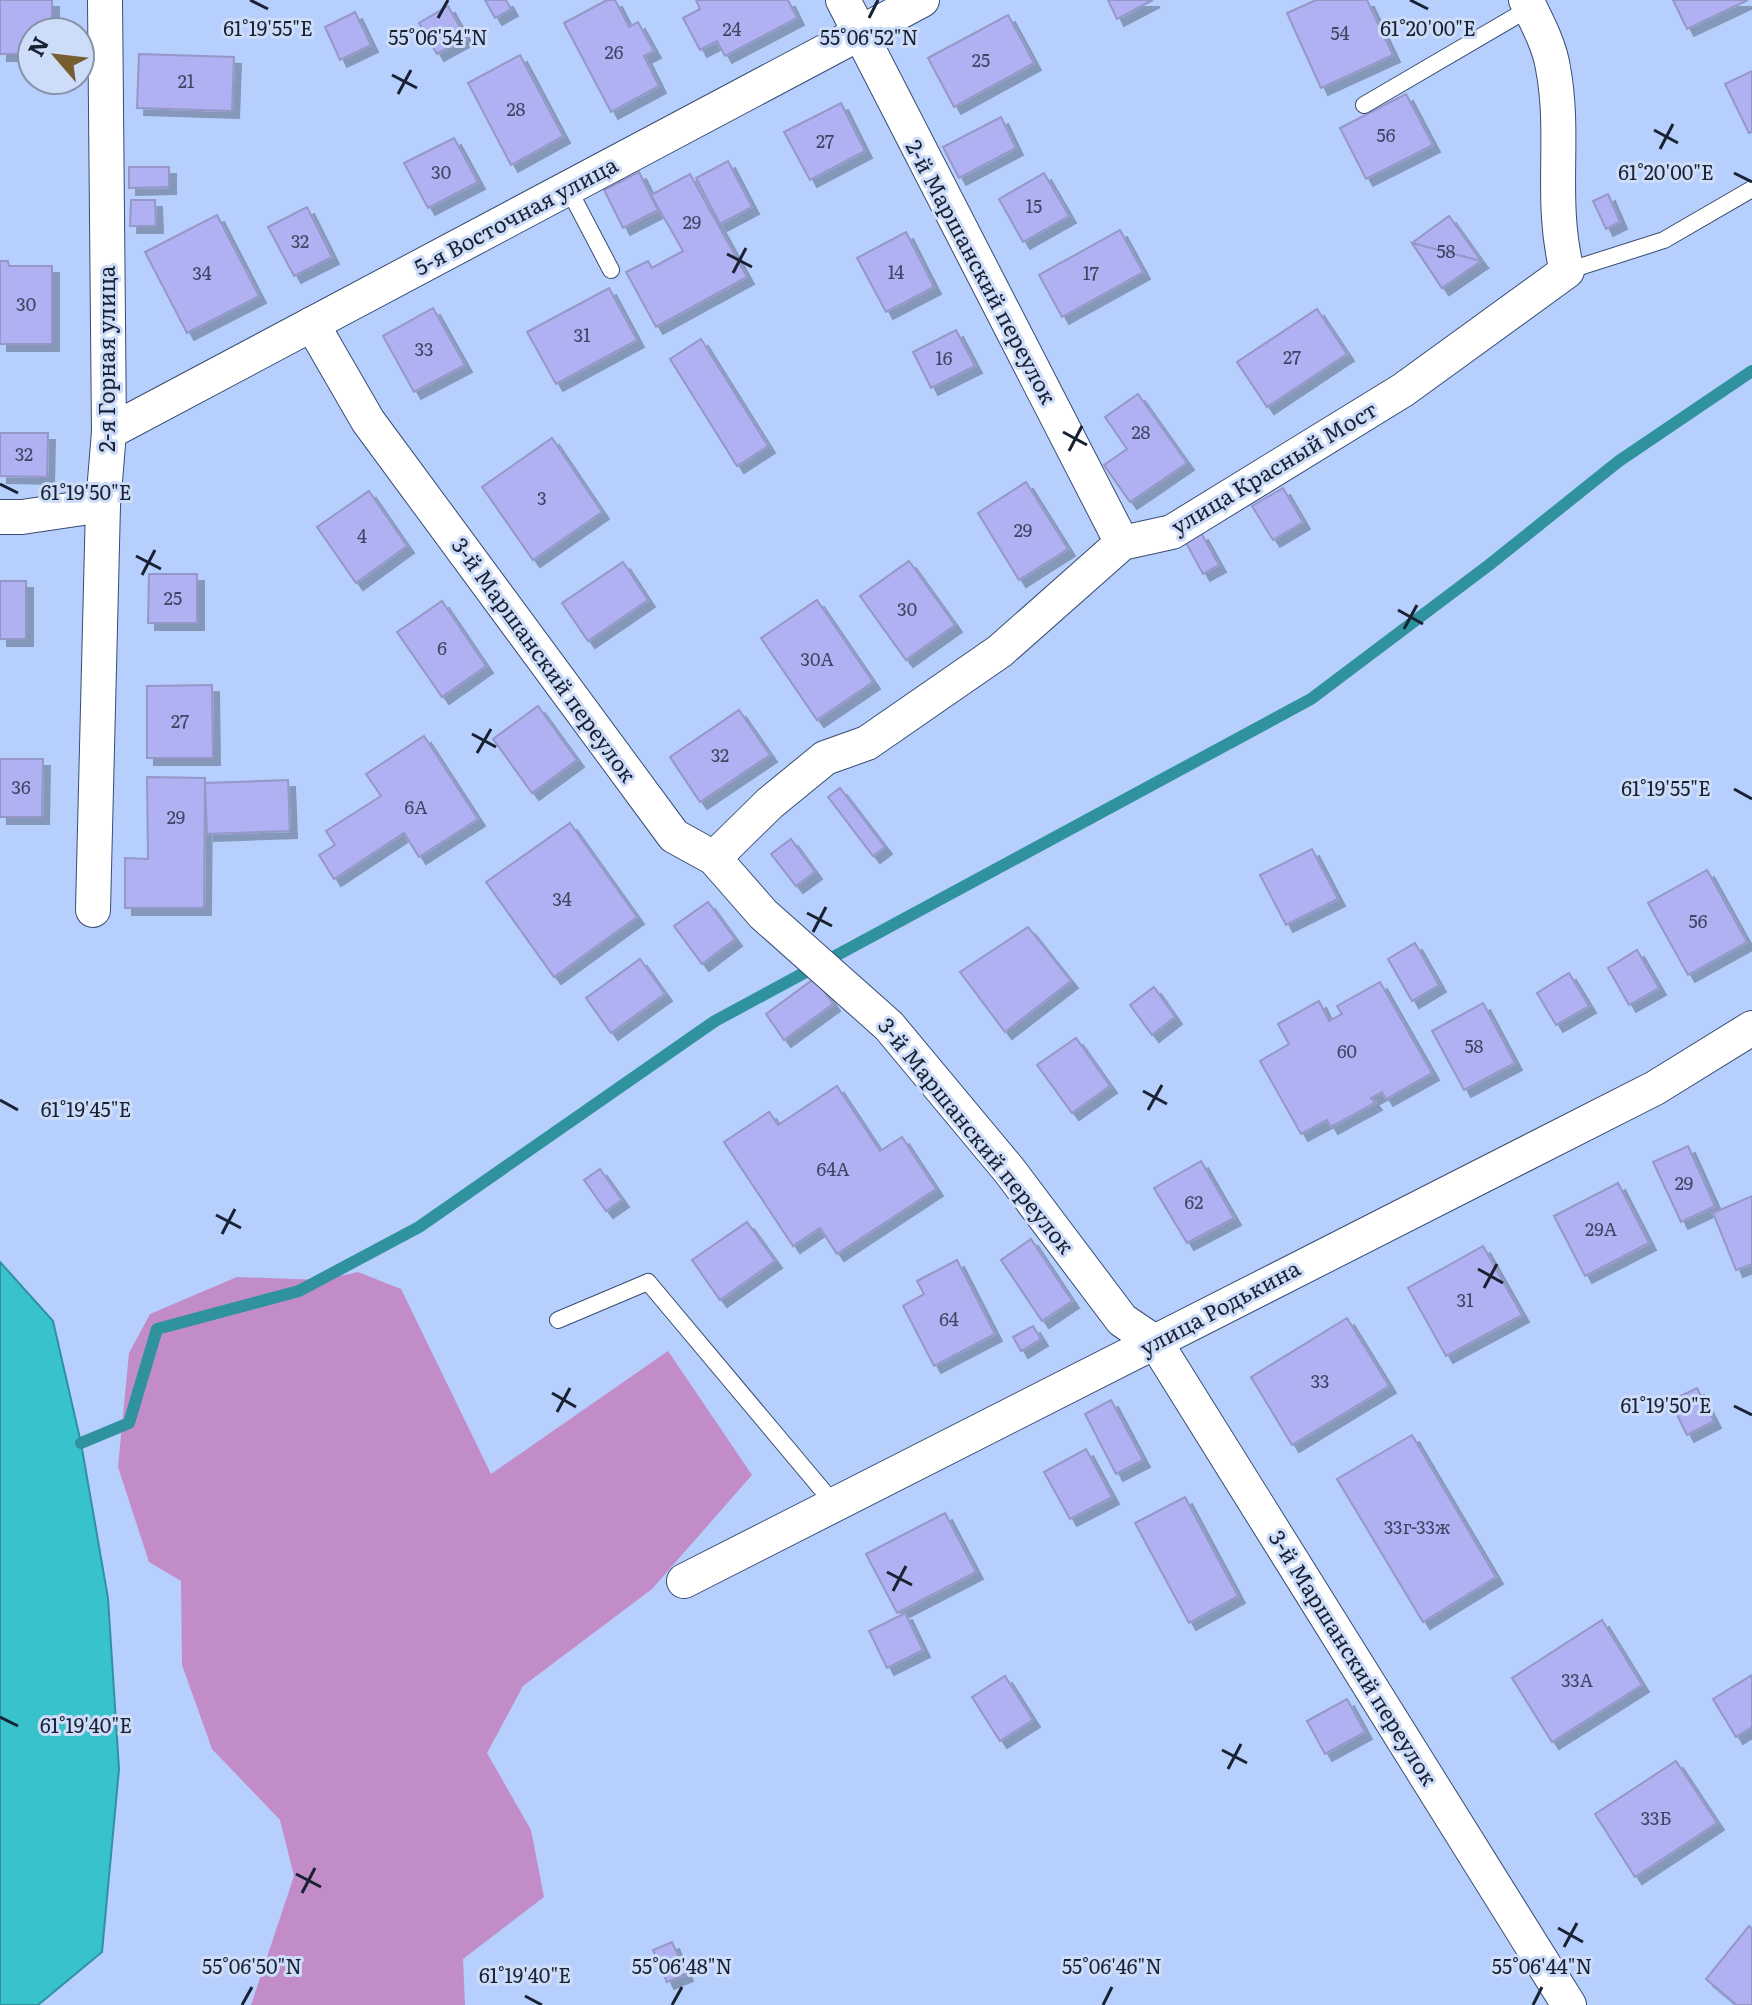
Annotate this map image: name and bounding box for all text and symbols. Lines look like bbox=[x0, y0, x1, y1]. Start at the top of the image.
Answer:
text: 61°19'55"E bbox=[223, 12, 313, 42]
text: 61°20'00"E bbox=[1380, 12, 1476, 42]
house number: 24 bbox=[722, 15, 742, 42]
north arrow bbox=[16, 16, 96, 96]
house number: 54 bbox=[1330, 19, 1350, 46]
text: 55°06'54"N bbox=[388, 21, 488, 51]
text: 55°06'52"N bbox=[820, 21, 918, 51]
text: N bbox=[18, 30, 56, 62]
house number: 26 bbox=[605, 38, 624, 65]
house number: 25 bbox=[972, 46, 990, 73]
house number: 21 bbox=[178, 67, 194, 94]
house number: 28 bbox=[506, 95, 526, 122]
house number: 56 bbox=[1377, 121, 1396, 148]
house number: 27 bbox=[816, 127, 834, 154]
street label: 2-й Маршанский переулок bbox=[899, 133, 1066, 409]
street label: 5-я Восточная улица bbox=[408, 147, 623, 282]
text: 61°20'00"E bbox=[1618, 156, 1714, 186]
house number: 30 bbox=[431, 158, 451, 185]
house number: 15 bbox=[1026, 192, 1042, 219]
house number: 29 bbox=[683, 208, 701, 235]
house number: 32 bbox=[291, 227, 309, 254]
house number: 58 bbox=[1436, 237, 1456, 264]
house number: 14 bbox=[888, 258, 904, 285]
house number: 34 bbox=[192, 259, 212, 286]
house number: 17 bbox=[1083, 259, 1099, 286]
street label: 2-я Горная улица bbox=[89, 266, 122, 452]
house number: 30 bbox=[16, 290, 36, 317]
house number: 31 bbox=[573, 321, 591, 348]
house number: 33 bbox=[415, 335, 433, 362]
house number: 27 bbox=[1283, 343, 1301, 370]
house number: 16 bbox=[936, 344, 953, 371]
street label: улица Красный Мост bbox=[1164, 392, 1383, 541]
house number: 28 bbox=[1131, 418, 1151, 445]
house number: 32 bbox=[15, 440, 33, 467]
text: 61°19'50"E bbox=[41, 476, 131, 506]
house number: 3 bbox=[537, 484, 547, 511]
house number: 29 bbox=[1014, 516, 1032, 543]
house number: 4 bbox=[357, 522, 367, 549]
street label: 3-й Маршанский переулок bbox=[445, 530, 645, 788]
house number: 25 bbox=[164, 584, 182, 611]
house number: 30 bbox=[897, 595, 917, 622]
house number: 6 bbox=[437, 634, 447, 661]
house number: 30А bbox=[800, 645, 834, 672]
house number: 27 bbox=[171, 707, 189, 734]
house number: 32 bbox=[711, 741, 729, 768]
text: 61°19'55"E bbox=[1621, 772, 1711, 802]
house number: 36 bbox=[11, 773, 31, 800]
house number: 6А bbox=[405, 793, 427, 820]
house number: 29 bbox=[167, 803, 185, 830]
house number: 34 bbox=[552, 885, 572, 912]
house number: 56 bbox=[1689, 907, 1708, 934]
street label: 3-й Маршанский переулок bbox=[871, 1010, 1083, 1260]
house number: 58 bbox=[1464, 1032, 1484, 1059]
house number: 60 bbox=[1337, 1037, 1357, 1064]
text: 61°19'45"E bbox=[41, 1093, 131, 1123]
house number: 64А bbox=[817, 1155, 849, 1182]
house number: 29 bbox=[1675, 1169, 1693, 1196]
house number: 62 bbox=[1185, 1188, 1203, 1215]
house number: 29А bbox=[1585, 1215, 1617, 1242]
street label: улица Родькина bbox=[1133, 1250, 1306, 1363]
house number: 31 bbox=[1456, 1286, 1474, 1313]
house number: 64 bbox=[939, 1305, 959, 1332]
house number: 33 bbox=[1311, 1367, 1329, 1394]
text: 61°19'50"E bbox=[1621, 1389, 1711, 1419]
house number: 33г-33ж bbox=[1384, 1513, 1451, 1540]
street label: 3-й Маршанский переулок bbox=[1262, 1523, 1447, 1791]
house number: 33А bbox=[1561, 1666, 1593, 1693]
text: 61°19'40"E bbox=[40, 1709, 132, 1739]
house number: 33Б bbox=[1641, 1804, 1671, 1831]
text: 55°06'50"N bbox=[202, 1950, 302, 1980]
text: 55°06'48"N bbox=[632, 1950, 732, 1980]
text: 55°06'46"N bbox=[1062, 1950, 1162, 1980]
text: 55°06'44"N bbox=[1492, 1950, 1592, 1980]
text: 61°19'40"E bbox=[479, 1959, 571, 1989]

